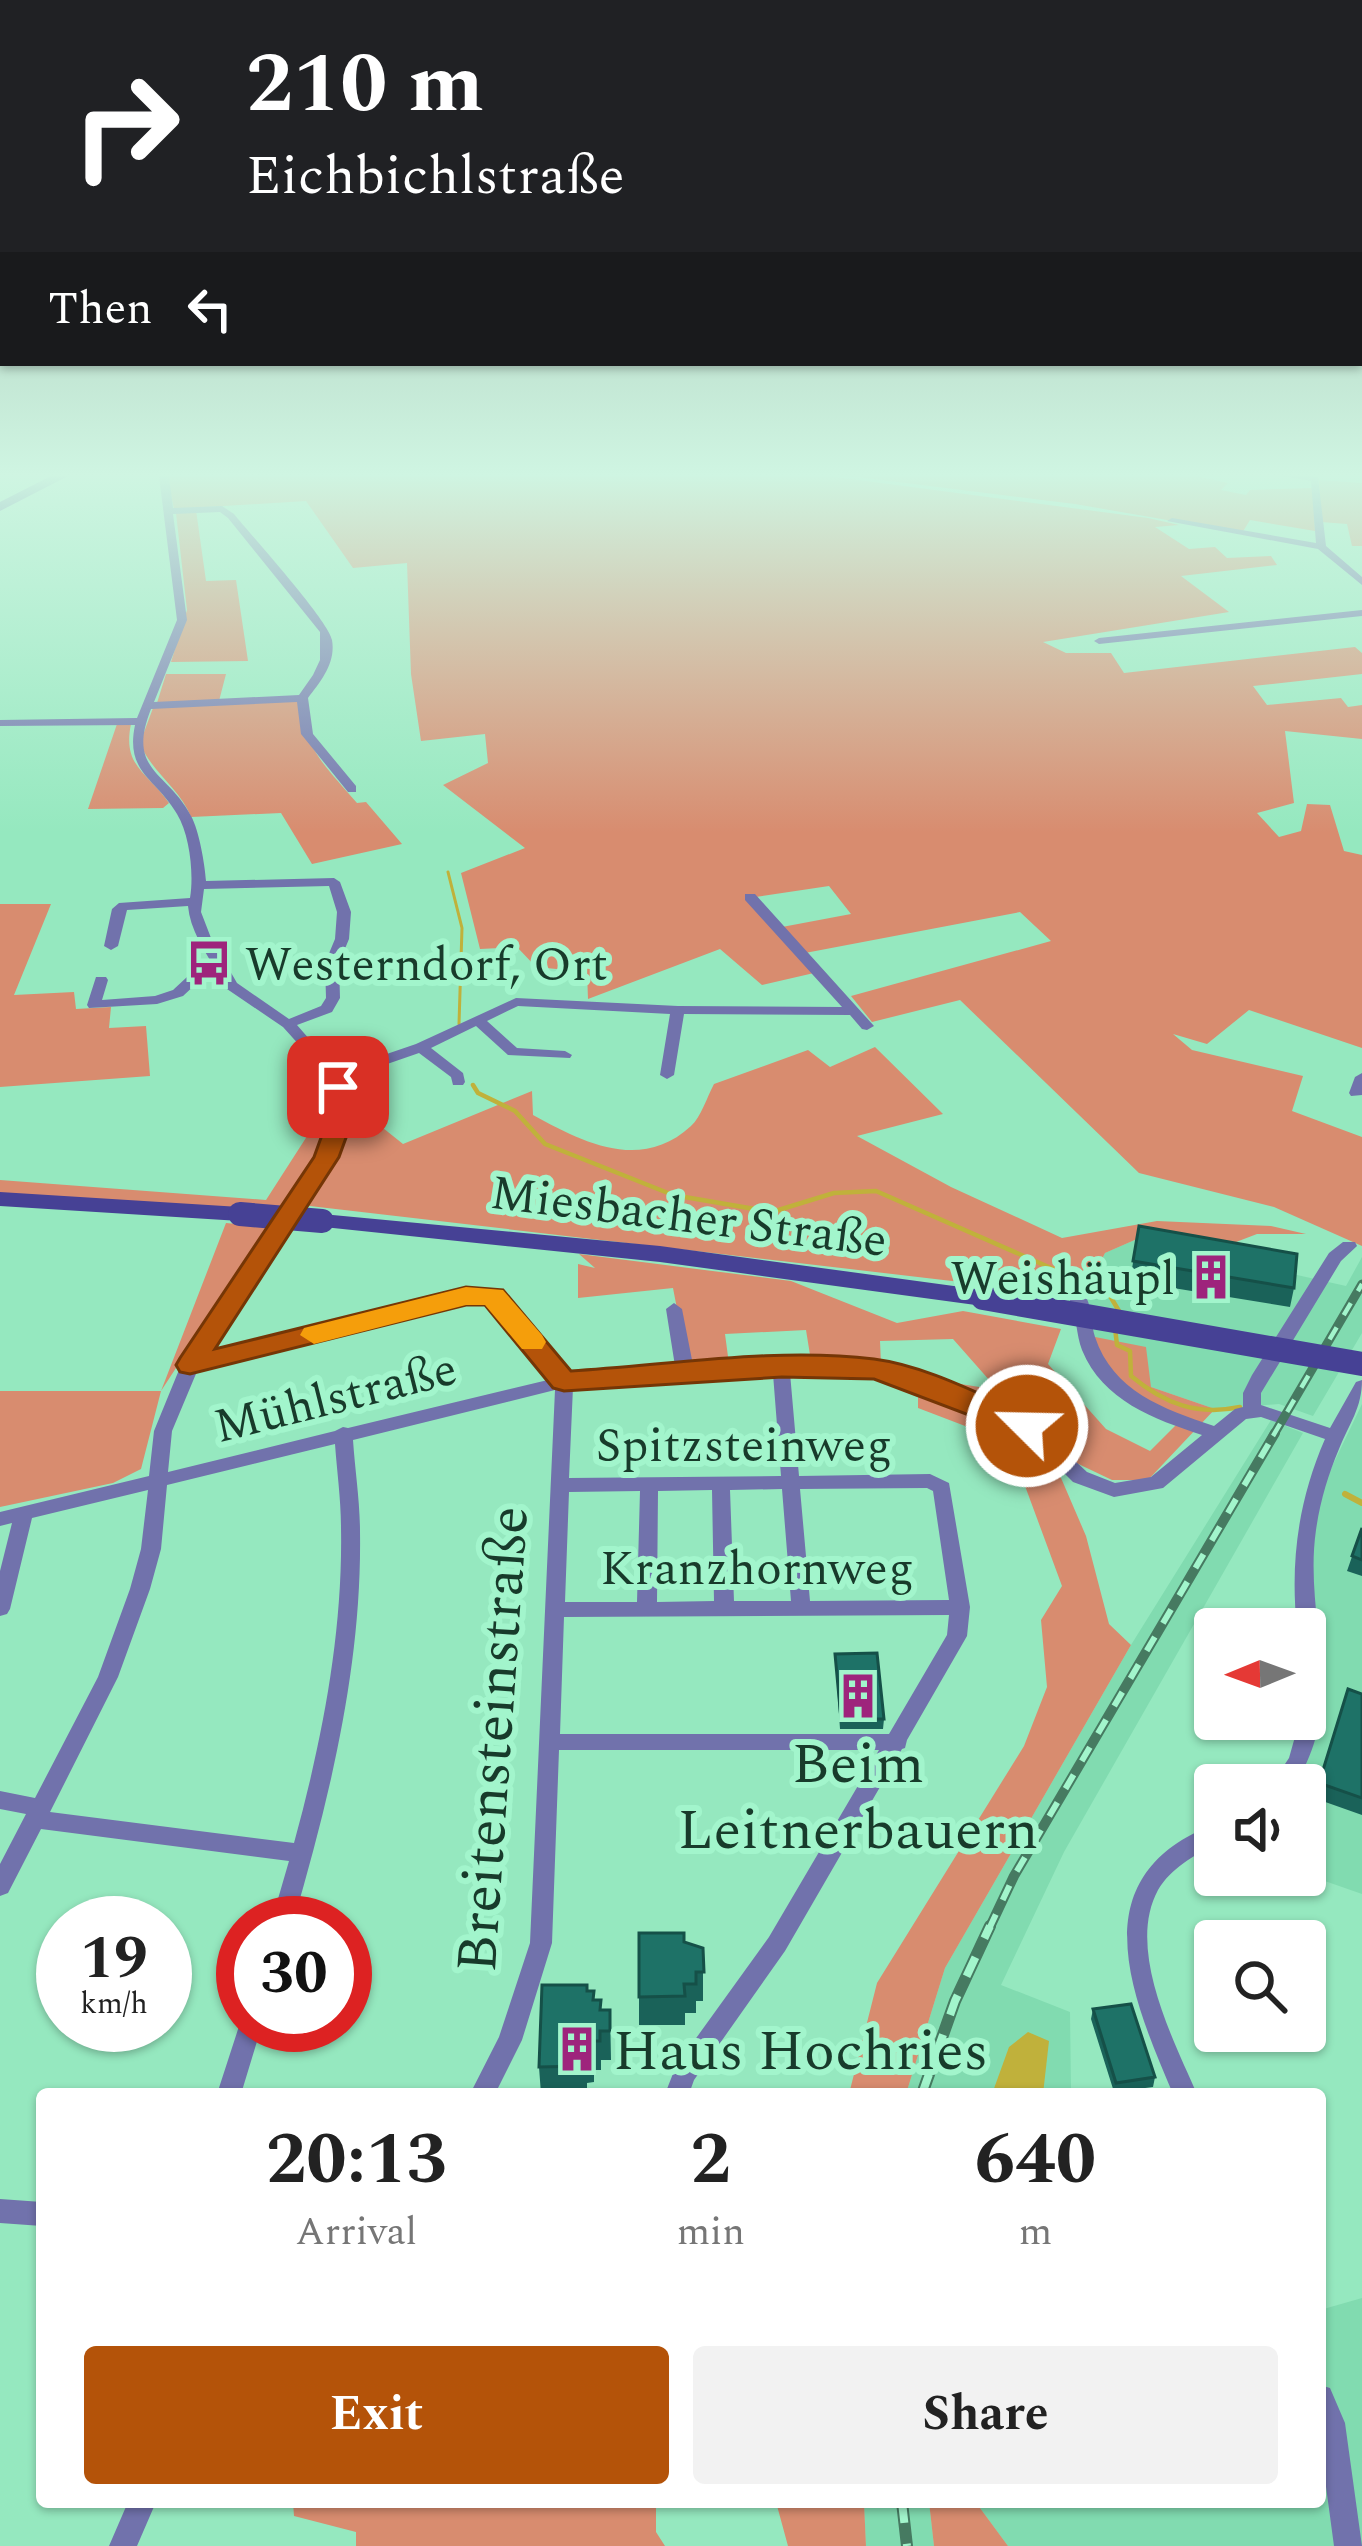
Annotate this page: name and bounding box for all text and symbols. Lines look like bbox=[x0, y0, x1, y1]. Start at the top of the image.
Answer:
text: 210 m bbox=[246, 21, 484, 149]
icon: right bbox=[48, 48, 204, 204]
text: Eichbichlstraße bbox=[246, 136, 625, 218]
text: Then bbox=[48, 275, 153, 344]
icon: left bbox=[177, 276, 243, 342]
place label: Westerndorf, Ort bbox=[245, 929, 608, 1002]
bus stop icon: Westerndorf, Ort bbox=[184, 938, 234, 988]
pin bbox=[287, 1036, 389, 1138]
icon: arrive bbox=[305, 1054, 371, 1120]
street label: Miesbacher Straße bbox=[486, 1157, 891, 1278]
place label: Weishäupl bbox=[950, 1243, 1175, 1316]
building icon: Weishäupl bbox=[1186, 1252, 1236, 1302]
street label: Mühlstraße bbox=[206, 1333, 465, 1464]
position arrow bbox=[964, 1363, 1090, 1489]
street label: Spitzsteinweg bbox=[596, 1410, 892, 1483]
street label: Breitensteinstraße bbox=[435, 1503, 553, 1975]
street label: Kranzhornweg bbox=[600, 1533, 914, 1606]
north arrow bbox=[1194, 1608, 1326, 1740]
map controls bbox=[1194, 1608, 1326, 2052]
building icon: Beim Leitnerbauern bbox=[833, 1671, 883, 1721]
place label: Beim Leitnerbauern bbox=[677, 1722, 1039, 1874]
button: sound bbox=[1194, 1764, 1326, 1896]
speed limit sign: 30 bbox=[216, 1896, 372, 2052]
text: 19 bbox=[80, 1913, 148, 2005]
button: search bbox=[1194, 1920, 1326, 2052]
text: km/h bbox=[80, 1981, 148, 2027]
place label: Haus Hochries bbox=[613, 2009, 988, 2095]
building icon: Haus Hochries bbox=[552, 2024, 602, 2074]
text: 20:13 bbox=[266, 2106, 447, 2215]
text: 2 bbox=[691, 2106, 731, 2215]
text: 640 bbox=[975, 2106, 1096, 2215]
text: Arrival bbox=[296, 2203, 417, 2262]
text: min bbox=[677, 2203, 745, 2262]
text: m bbox=[1019, 2203, 1052, 2262]
button: Exit bbox=[84, 2346, 669, 2484]
button: Share bbox=[693, 2346, 1278, 2484]

